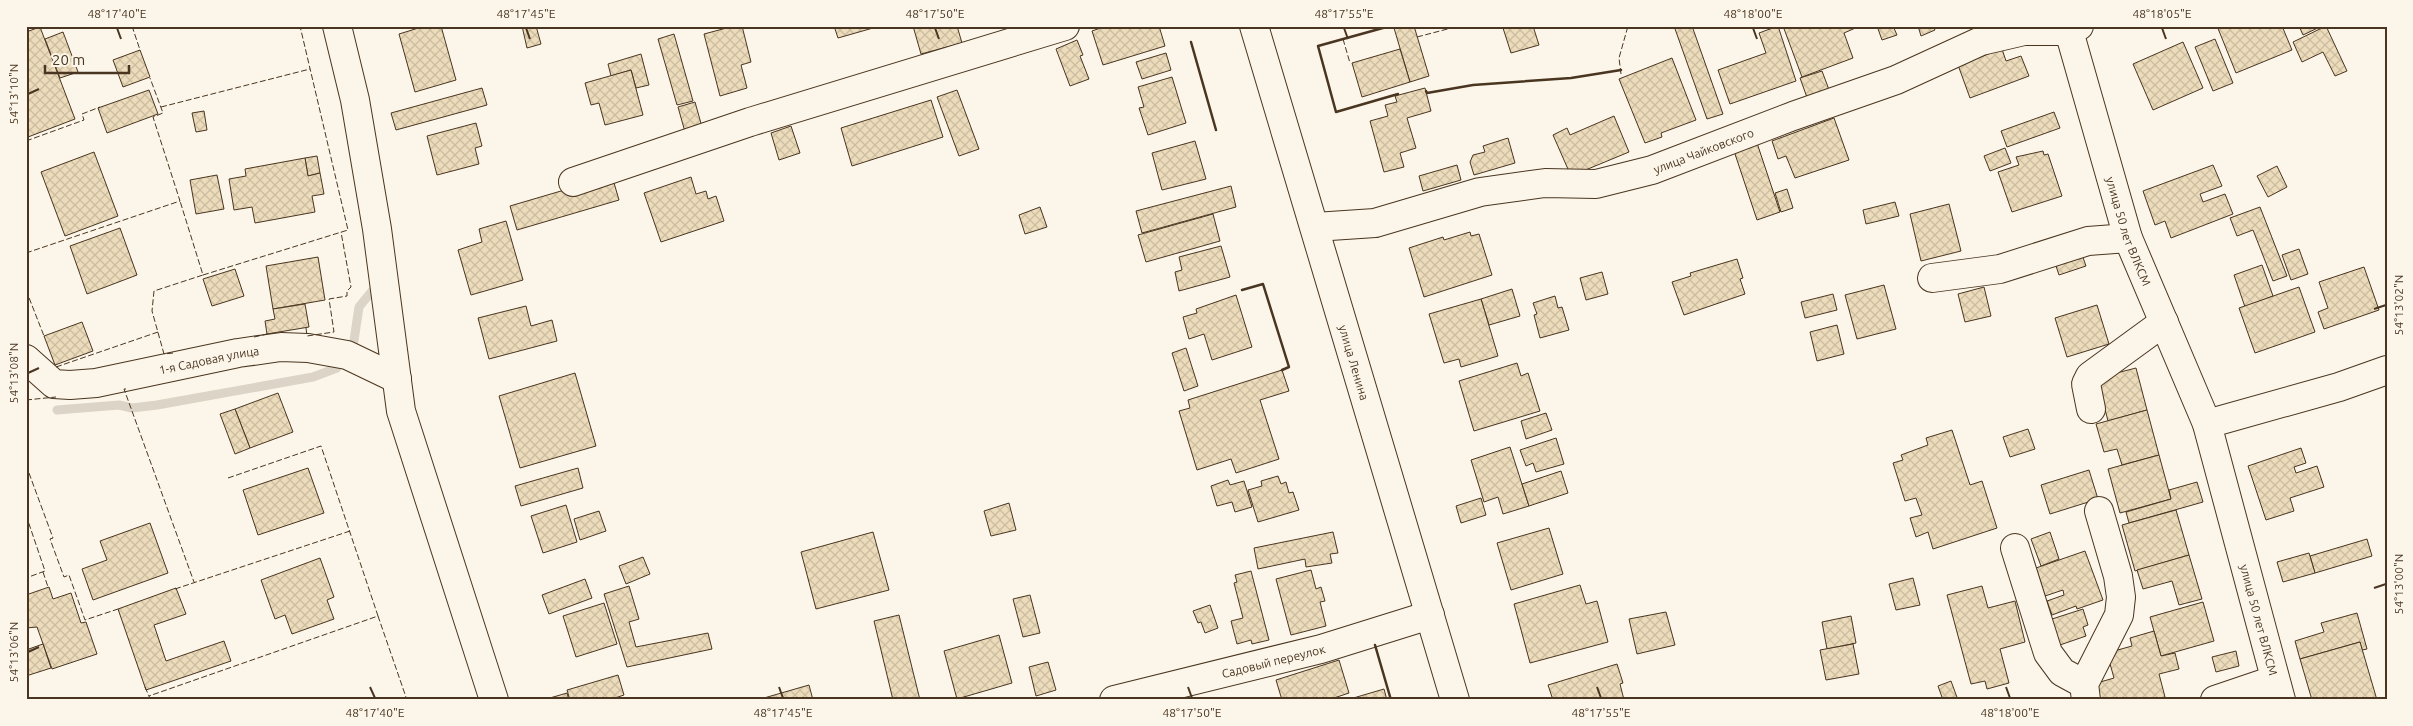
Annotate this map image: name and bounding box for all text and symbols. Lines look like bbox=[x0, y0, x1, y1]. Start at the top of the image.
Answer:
text: 48°17'40"E bbox=[88, 7, 147, 20]
text: 48°17'45"E bbox=[497, 7, 556, 20]
text: 48°17'50"E bbox=[906, 7, 965, 20]
text: 48°17'55"E bbox=[1315, 7, 1374, 20]
text: 48°18'00"E bbox=[1724, 7, 1783, 20]
text: 48°18'05"E bbox=[2133, 7, 2192, 20]
scale bar bbox=[45, 42, 129, 74]
text: 20 m bbox=[52, 51, 85, 68]
text: 54°13'10"N bbox=[7, 64, 20, 124]
street label: улица Чайковского bbox=[1651, 125, 1755, 175]
street label: улица 50 лет ВЛКСМ bbox=[2104, 175, 2154, 287]
text: 54°13'02"N bbox=[2392, 275, 2405, 335]
street label: улица Ленина bbox=[1337, 323, 1372, 402]
text: 54°13'08"N bbox=[7, 343, 20, 403]
street label: 1-я Садовая улица bbox=[158, 344, 260, 376]
text: 54°13'00"N bbox=[2392, 554, 2405, 614]
street label: улица 50 лет ВЛКСМ bbox=[2238, 563, 2281, 677]
text: 54°13'06"N bbox=[7, 622, 20, 682]
street label: Садовый переулок bbox=[1220, 642, 1327, 680]
text: 48°17'40"E bbox=[346, 706, 405, 719]
text: 48°17'45"E bbox=[754, 706, 813, 719]
text: 48°17'50"E bbox=[1163, 706, 1222, 719]
text: 48°17'55"E bbox=[1572, 706, 1631, 719]
text: 48°18'00"E bbox=[1981, 706, 2040, 719]

